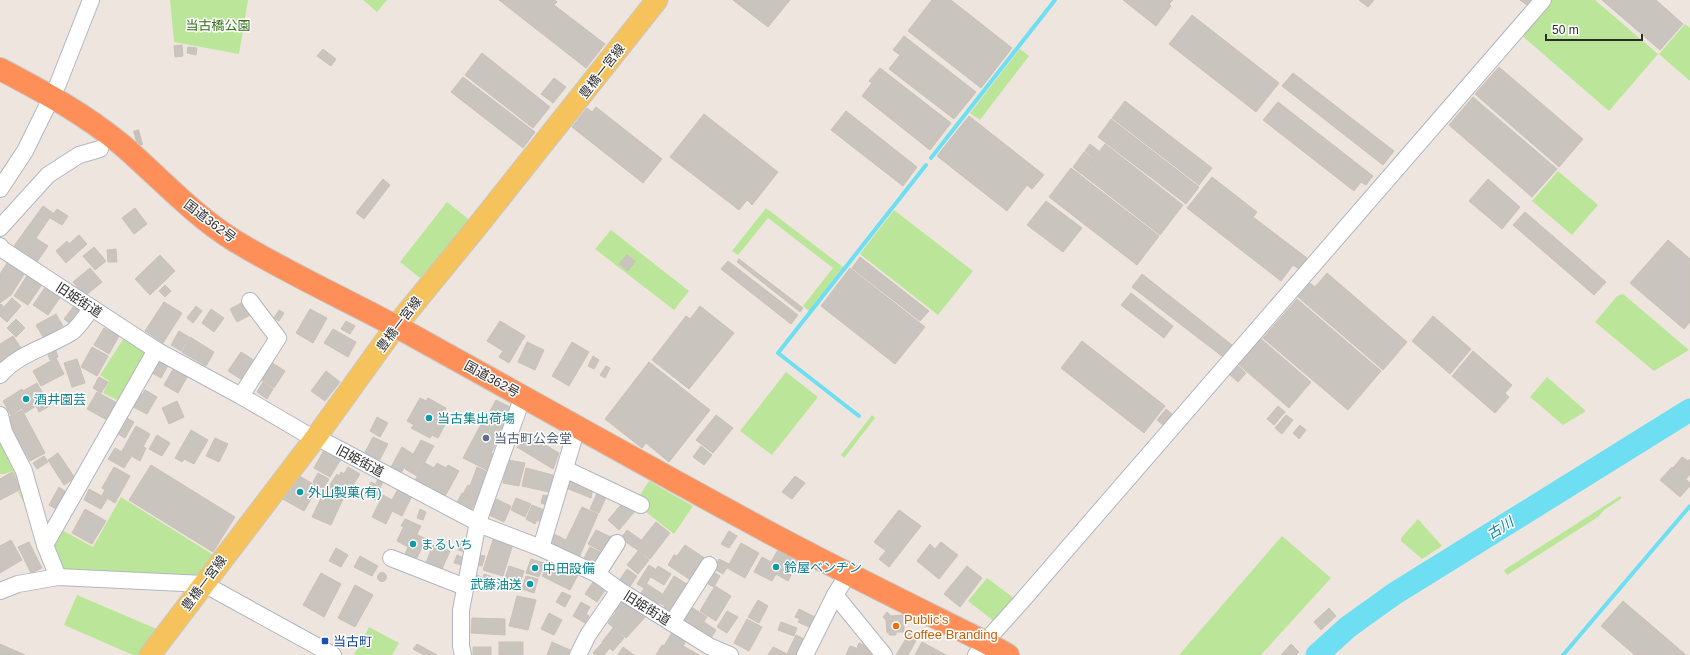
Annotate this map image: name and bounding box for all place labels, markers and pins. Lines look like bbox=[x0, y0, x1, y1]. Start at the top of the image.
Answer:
place label: 酒井園芸 bbox=[34, 392, 86, 407]
marker: 酒井園芸 bbox=[21, 394, 31, 404]
place label: 当古集出荷場 bbox=[437, 411, 515, 426]
marker: 当古集出荷場 bbox=[424, 413, 434, 423]
place label: 当古町公会堂 bbox=[494, 431, 572, 446]
marker: 当古町公会堂 bbox=[481, 433, 491, 443]
place label: 外山製菓(有) bbox=[308, 485, 382, 500]
marker: 外山製菓(有) bbox=[295, 487, 305, 497]
place label: まるいち bbox=[421, 537, 473, 552]
marker: まるいち bbox=[408, 539, 418, 549]
place label: 鈴屋ベンヂン bbox=[784, 560, 862, 575]
place label: 中田設備 bbox=[543, 561, 595, 576]
marker: 鈴屋ベンヂン bbox=[771, 562, 781, 572]
marker: 中田設備 bbox=[530, 563, 540, 573]
place label: 武藤油送 bbox=[470, 577, 522, 592]
marker: 武藤油送 bbox=[525, 579, 535, 589]
place label: Public's Coffee Branding bbox=[904, 612, 998, 642]
marker: Public's Coffee Branding bbox=[891, 621, 901, 631]
place label: 当古町 bbox=[333, 634, 372, 649]
marker: 当古町 bbox=[320, 636, 330, 646]

